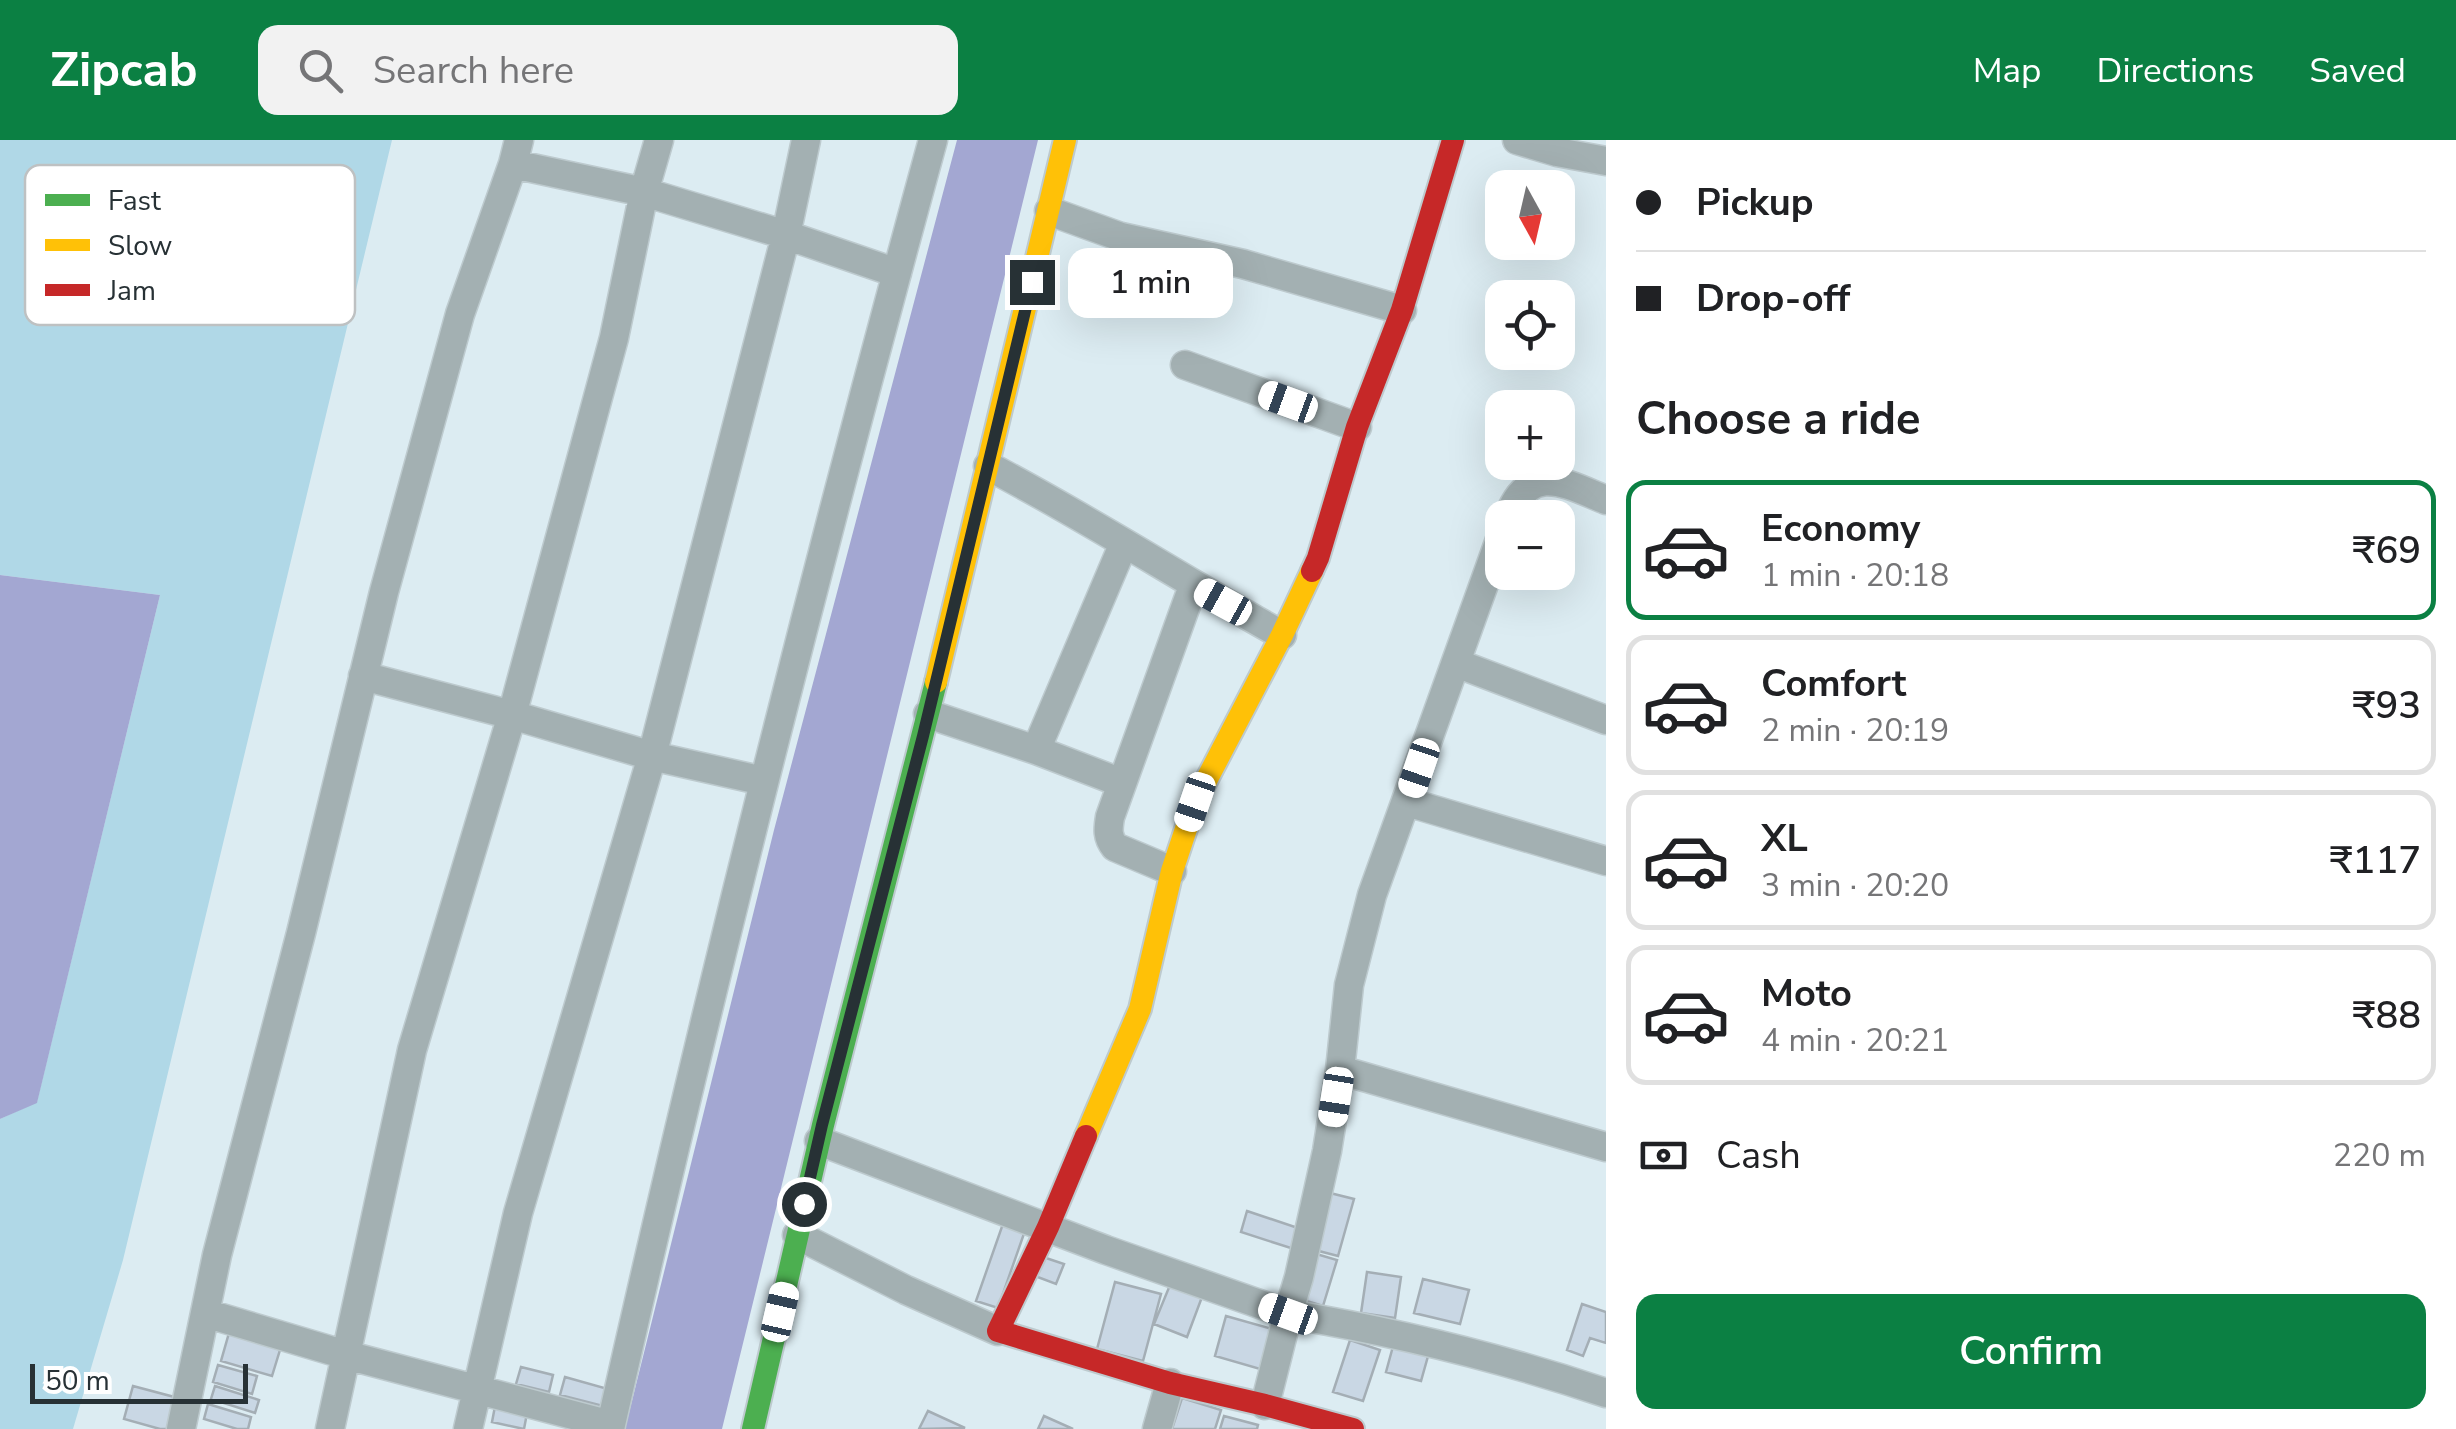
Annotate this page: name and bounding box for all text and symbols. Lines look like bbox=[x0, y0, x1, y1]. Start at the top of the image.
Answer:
search box bbox=[258, 25, 958, 115]
text: Zipcab bbox=[50, 37, 198, 103]
icon: search bbox=[293, 43, 348, 98]
text: Search here bbox=[373, 45, 574, 96]
text: Map bbox=[1973, 47, 2042, 94]
text: Directions bbox=[2097, 47, 2254, 94]
text: Saved bbox=[2309, 47, 2406, 94]
legend bbox=[25, 165, 355, 325]
north arrow bbox=[1485, 170, 1575, 260]
map controls bbox=[1485, 170, 1575, 590]
text: Pickup bbox=[1696, 177, 1814, 228]
text: Fast bbox=[108, 182, 161, 220]
text: Slow bbox=[108, 227, 172, 265]
callout: 1 min bbox=[1067, 247, 1232, 317]
route end bbox=[1010, 260, 1055, 305]
text: 1 min bbox=[1110, 261, 1191, 304]
text: Jam bbox=[107, 272, 156, 310]
text: Drop-off bbox=[1696, 273, 1850, 324]
button: locate bbox=[1485, 280, 1575, 370]
car bbox=[1255, 378, 1321, 426]
text: Choose a ride bbox=[1636, 389, 1921, 450]
button: + bbox=[1485, 390, 1575, 480]
button: − bbox=[1485, 500, 1575, 590]
text: Economy bbox=[1761, 503, 1920, 554]
icon: car bbox=[1641, 505, 1731, 595]
text: ₹69 bbox=[2353, 525, 2421, 576]
text: 1 min · 20:18 bbox=[1761, 554, 1949, 597]
car bbox=[1189, 574, 1257, 630]
text: Comfort bbox=[1761, 658, 1906, 709]
icon: car bbox=[1641, 660, 1731, 750]
text: ₹93 bbox=[2353, 680, 2421, 731]
text: 2 min · 20:19 bbox=[1761, 709, 1949, 752]
car bbox=[1395, 735, 1443, 801]
car bbox=[1171, 769, 1219, 835]
text: XL bbox=[1761, 813, 1808, 864]
icon: car bbox=[1641, 815, 1731, 905]
text: ₹117 bbox=[2330, 835, 2421, 886]
text: 3 min · 20:20 bbox=[1761, 864, 1949, 907]
text: Moto bbox=[1761, 968, 1852, 1019]
icon: car bbox=[1641, 970, 1731, 1060]
text: ₹88 bbox=[2353, 990, 2421, 1041]
text: 4 min · 20:21 bbox=[1761, 1019, 1949, 1062]
car bbox=[1316, 1065, 1356, 1129]
icon: cash bbox=[1636, 1128, 1691, 1183]
text: Cash bbox=[1716, 1130, 1801, 1181]
text: 220 m bbox=[2333, 1134, 2426, 1177]
route start bbox=[782, 1182, 827, 1227]
car bbox=[759, 1279, 801, 1345]
car bbox=[1255, 1290, 1321, 1338]
button: Confirm bbox=[1636, 1294, 2426, 1409]
scale bar bbox=[30, 1359, 248, 1404]
text: 50 m bbox=[45, 1362, 110, 1400]

